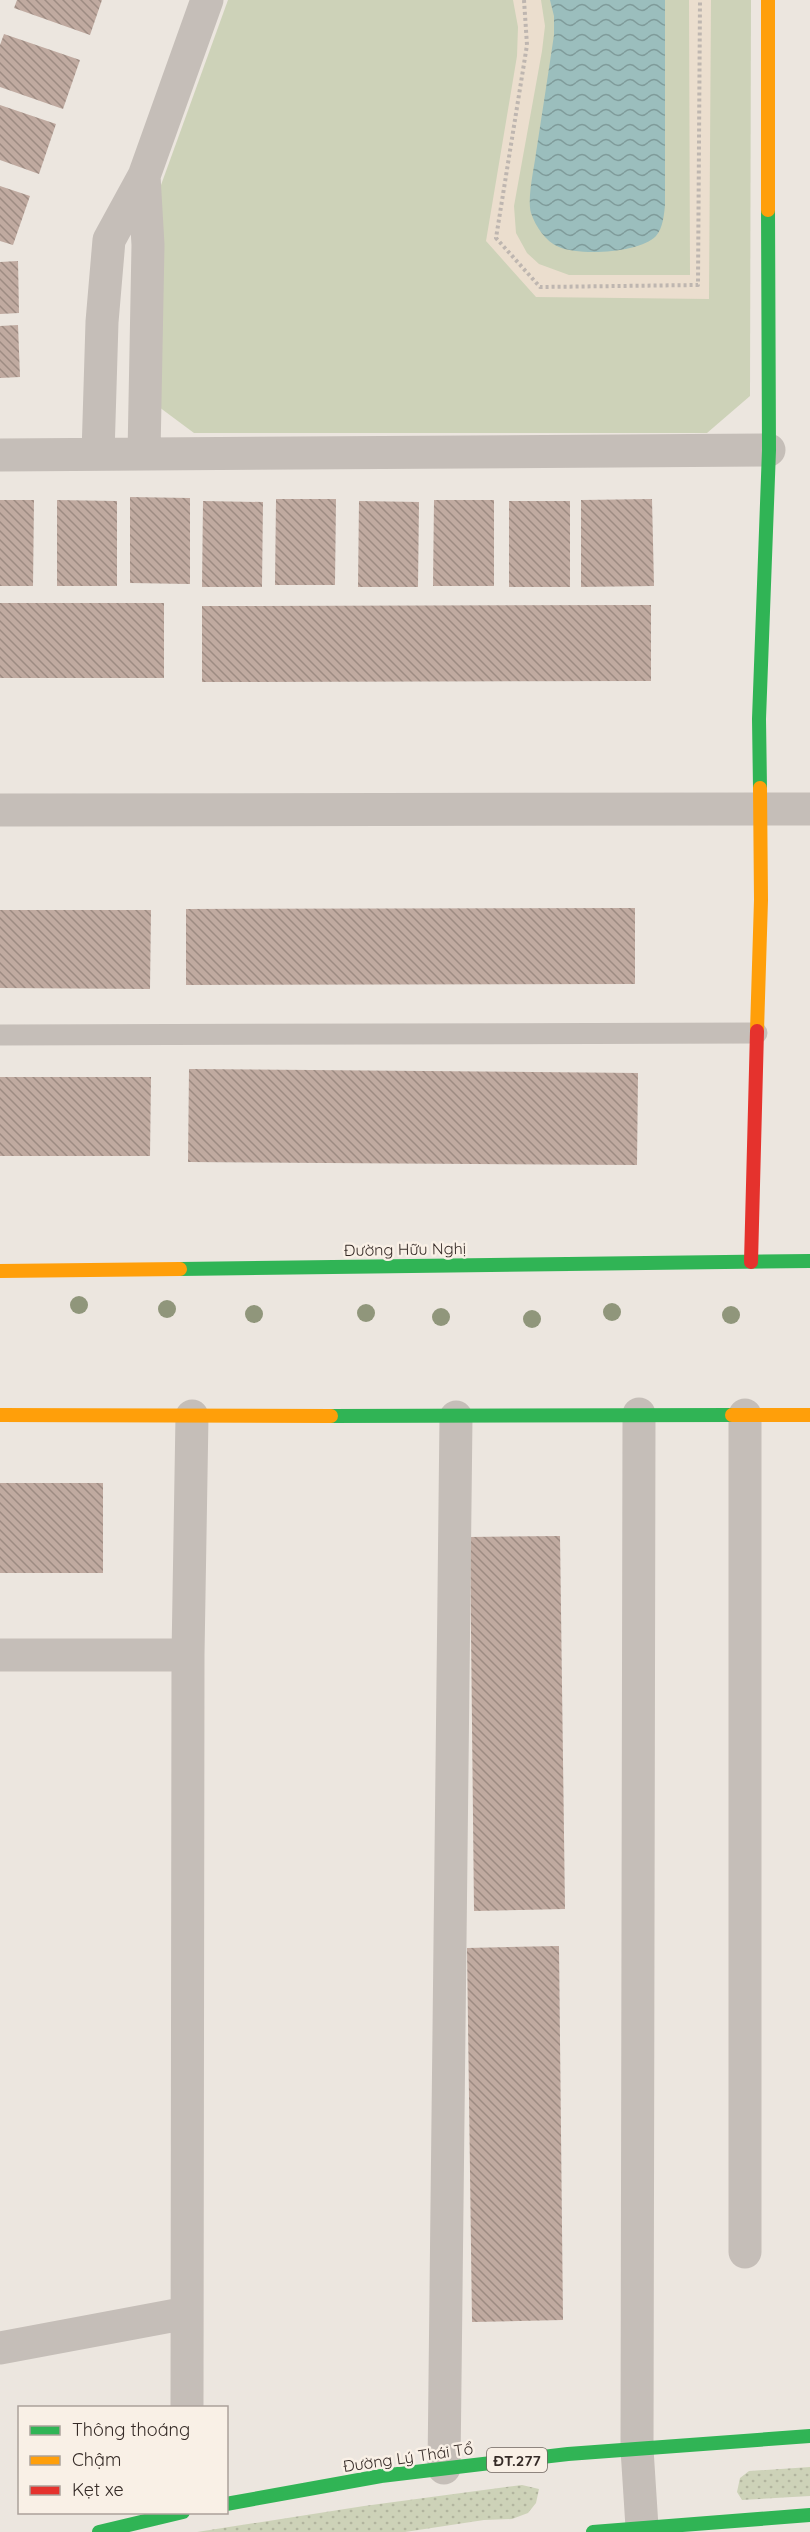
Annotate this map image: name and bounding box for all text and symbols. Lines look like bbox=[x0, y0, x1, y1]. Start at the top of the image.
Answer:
street label: Đường Hữu Nghị bbox=[344, 1238, 466, 1260]
legend bbox=[18, 2406, 228, 2514]
text: Thông thoáng bbox=[72, 2418, 190, 2441]
street label: Đường Lý Thái Tổ bbox=[342, 2438, 474, 2476]
text: Chậm bbox=[72, 2448, 121, 2471]
road number: ĐT.277 bbox=[487, 2448, 547, 2472]
text: Kẹt xe bbox=[72, 2478, 124, 2501]

